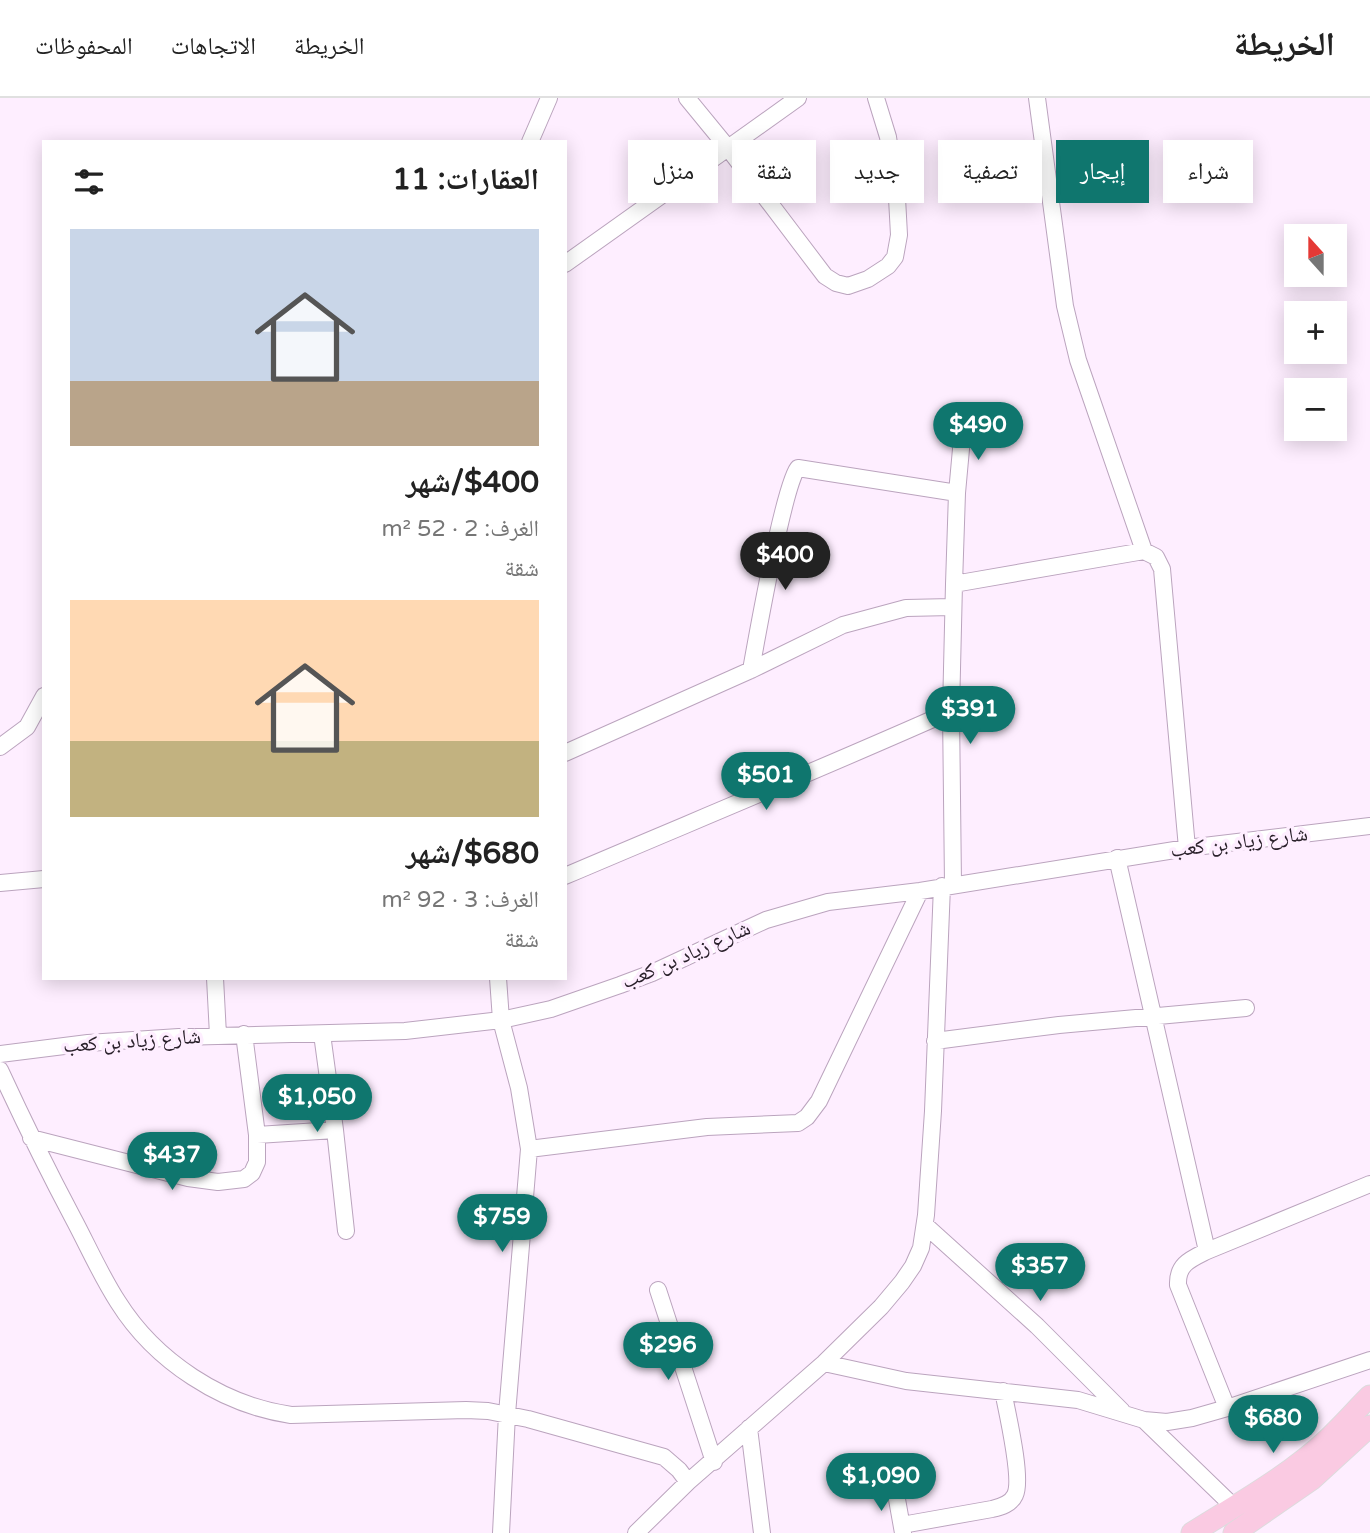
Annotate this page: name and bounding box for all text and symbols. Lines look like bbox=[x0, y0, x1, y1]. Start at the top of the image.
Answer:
text: الخريطة bbox=[1234, 25, 1335, 64]
text: المحفوظات bbox=[35, 32, 133, 61]
text: الاتجاهات bbox=[171, 32, 256, 61]
text: الخريطة bbox=[294, 32, 365, 61]
chip: منزل bbox=[628, 140, 718, 203]
chip: شقة bbox=[732, 140, 816, 203]
chip: جديد bbox=[830, 140, 924, 203]
chip: تصفية bbox=[938, 140, 1042, 203]
chip: إيجار bbox=[1056, 140, 1149, 203]
chip: شراء bbox=[1163, 140, 1253, 203]
text: العقارات: 11 bbox=[392, 161, 539, 198]
icon: filters bbox=[70, 163, 108, 201]
north arrow bbox=[1284, 224, 1348, 287]
map controls bbox=[1284, 224, 1347, 441]
icon: home bbox=[242, 274, 368, 400]
button: + bbox=[1284, 301, 1347, 364]
button: − bbox=[1284, 378, 1347, 441]
pin: $490 bbox=[937, 402, 1019, 462]
text: $490 bbox=[949, 411, 1007, 439]
text: $400/شهر bbox=[406, 464, 539, 501]
text: الغرف: 2 · 52 m² bbox=[381, 515, 539, 543]
pin: $400 bbox=[744, 532, 826, 592]
text: $400 bbox=[756, 541, 814, 569]
text: شقة bbox=[505, 555, 539, 583]
icon: home bbox=[242, 645, 368, 771]
pin: $391 bbox=[929, 686, 1011, 746]
text: $391 bbox=[941, 695, 999, 723]
pin: $501 bbox=[725, 752, 807, 812]
text: $501 bbox=[737, 761, 795, 789]
street label: شارع زياد بن كعب bbox=[1169, 821, 1309, 863]
text: $680/شهر bbox=[406, 835, 539, 872]
text: الغرف: 3 · 92 m² bbox=[381, 886, 539, 914]
street label: شارع زياد بن كعب bbox=[618, 915, 754, 995]
text: شقة bbox=[505, 926, 539, 954]
street label: شارع زياد بن كعب bbox=[62, 1024, 202, 1058]
pin: $1,050 bbox=[260, 1074, 374, 1134]
text: $1,050 bbox=[278, 1083, 356, 1111]
pin: $437 bbox=[131, 1132, 213, 1192]
text: $437 bbox=[143, 1141, 201, 1169]
pin: $759 bbox=[461, 1194, 543, 1254]
text: $759 bbox=[473, 1203, 531, 1231]
pin: $357 bbox=[999, 1244, 1081, 1303]
text: $357 bbox=[1011, 1252, 1069, 1280]
pin: $296 bbox=[627, 1322, 709, 1382]
text: $296 bbox=[639, 1331, 697, 1359]
pin: $680 bbox=[1232, 1396, 1314, 1455]
text: $680 bbox=[1244, 1404, 1302, 1432]
pin: $1,090 bbox=[824, 1454, 938, 1513]
text: $1,090 bbox=[842, 1462, 920, 1490]

